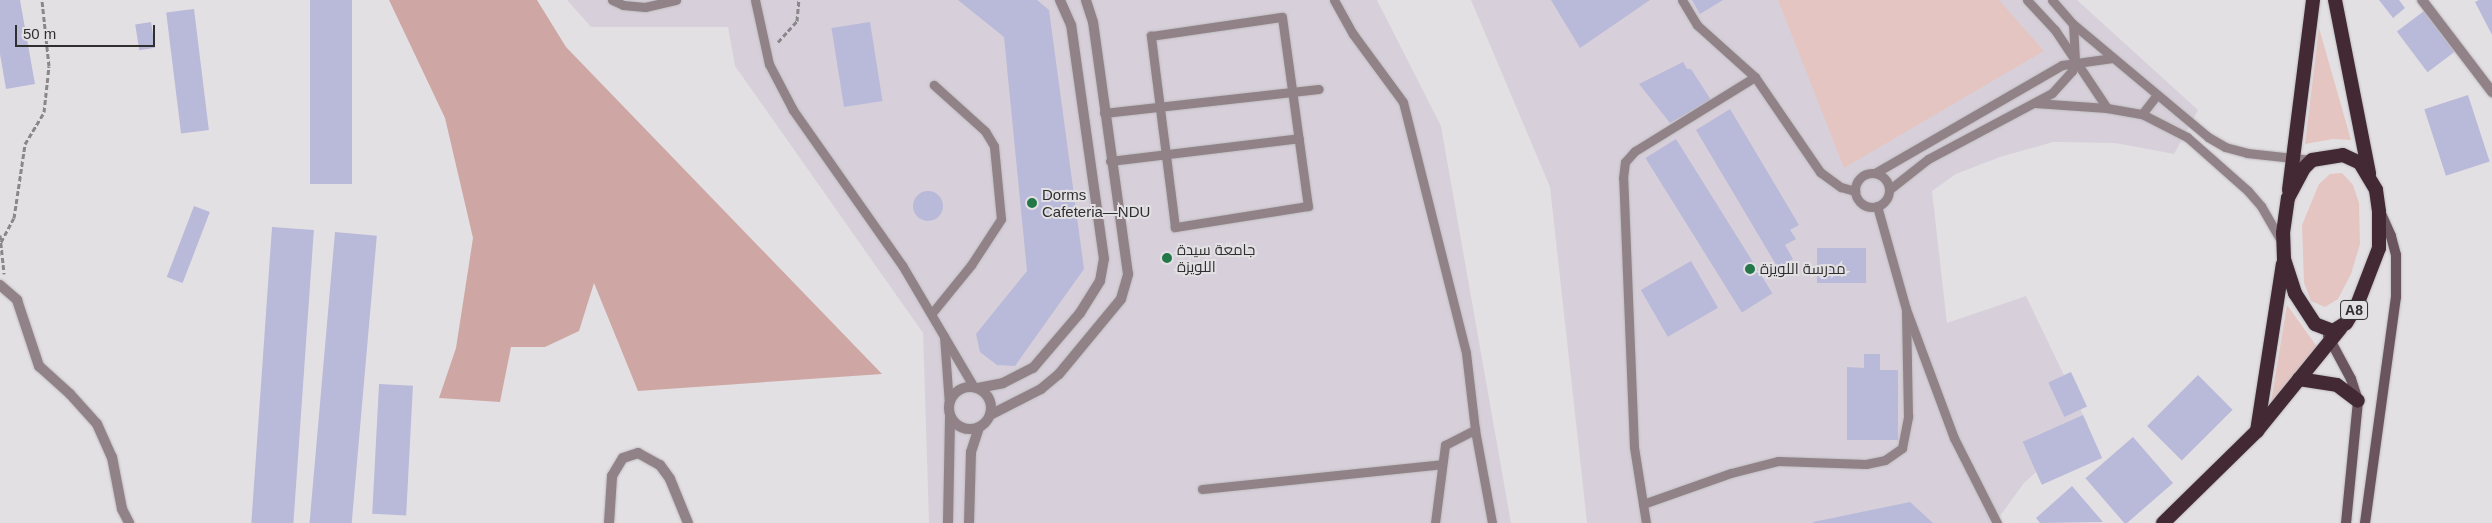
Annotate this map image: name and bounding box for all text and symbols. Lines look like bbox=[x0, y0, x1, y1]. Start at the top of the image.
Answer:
scale bar bbox=[18, 15, 158, 47]
text: 50 m bbox=[23, 25, 56, 42]
place label: Dorms Cafeteria—NDU bbox=[1042, 185, 1150, 220]
marker: Dorms Cafeteria—NDU bbox=[1026, 197, 1038, 209]
place label: جامعة سيدة اللويزة bbox=[1177, 240, 1255, 275]
marker: جامعة سيدة اللويزة bbox=[1161, 252, 1173, 264]
place label: مدرسة اللويزة bbox=[1760, 260, 1846, 278]
marker: مدرسة اللويزة bbox=[1744, 263, 1756, 275]
road number: A8 bbox=[2339, 298, 2369, 322]

